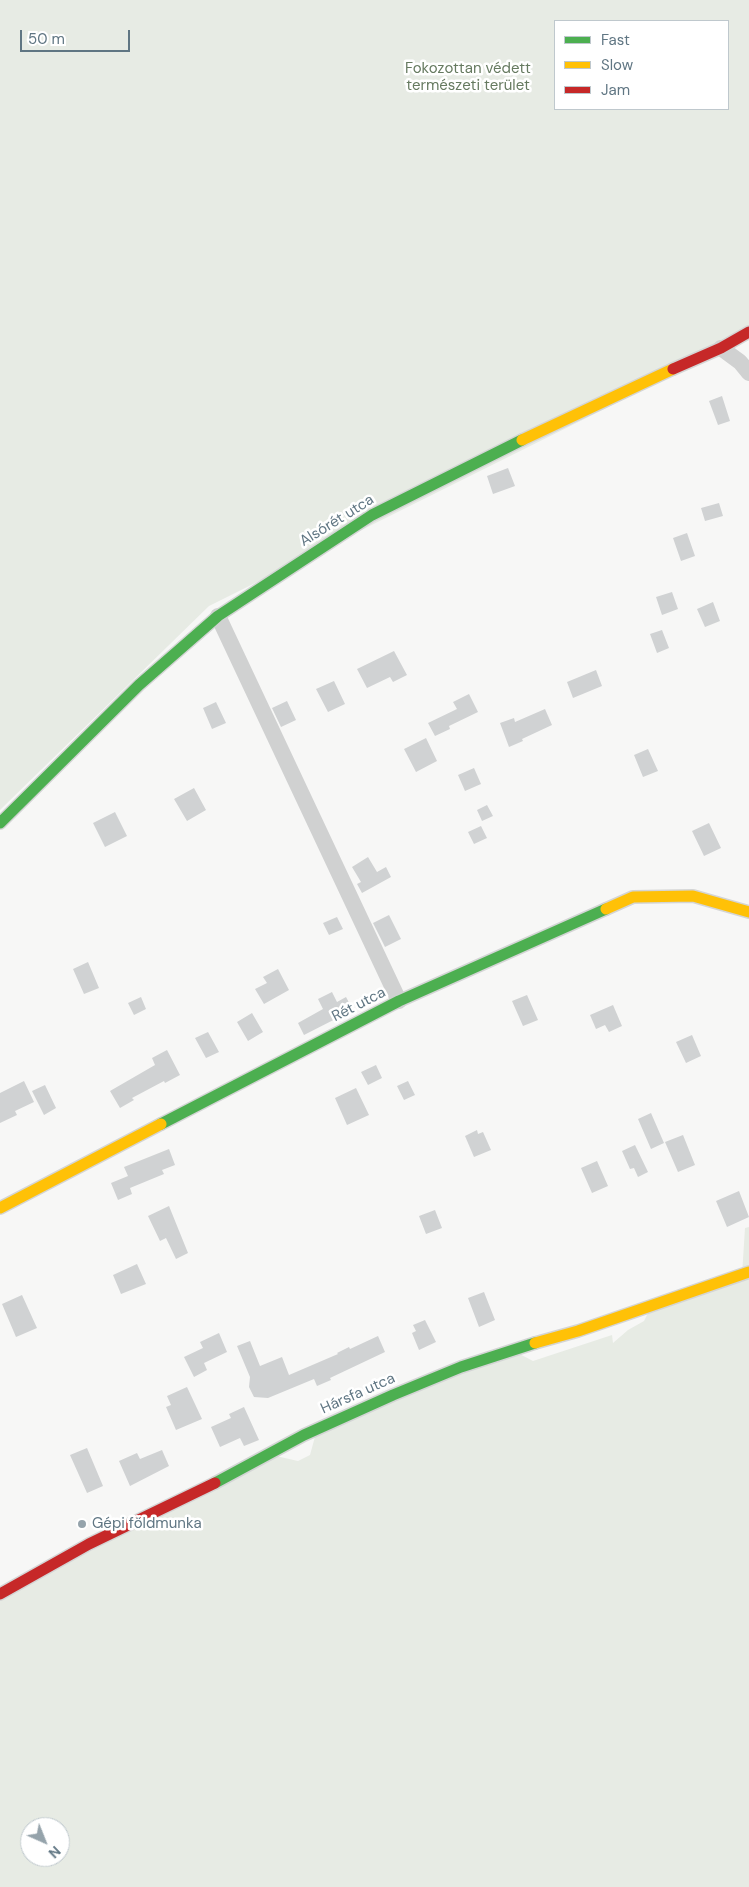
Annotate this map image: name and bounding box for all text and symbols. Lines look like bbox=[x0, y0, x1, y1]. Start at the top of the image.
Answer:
scale bar bbox=[22, 20, 132, 52]
legend bbox=[554, 20, 729, 110]
text: 50 m bbox=[28, 29, 65, 49]
text: Fast bbox=[601, 30, 630, 50]
text: Slow bbox=[601, 55, 633, 75]
park label: Fokozottan védett természeti terület bbox=[405, 60, 531, 95]
text: Jam bbox=[601, 80, 630, 100]
street label: Alsórét utca bbox=[297, 491, 377, 551]
street label: Rét utca bbox=[329, 984, 389, 1026]
street label: Hársfa utca bbox=[318, 1370, 398, 1418]
place label: Gépi földmunka bbox=[92, 1515, 202, 1533]
marker: Gépi földmunka bbox=[76, 1518, 88, 1530]
north arrow bbox=[20, 1817, 70, 1867]
text: N bbox=[45, 1842, 65, 1862]

